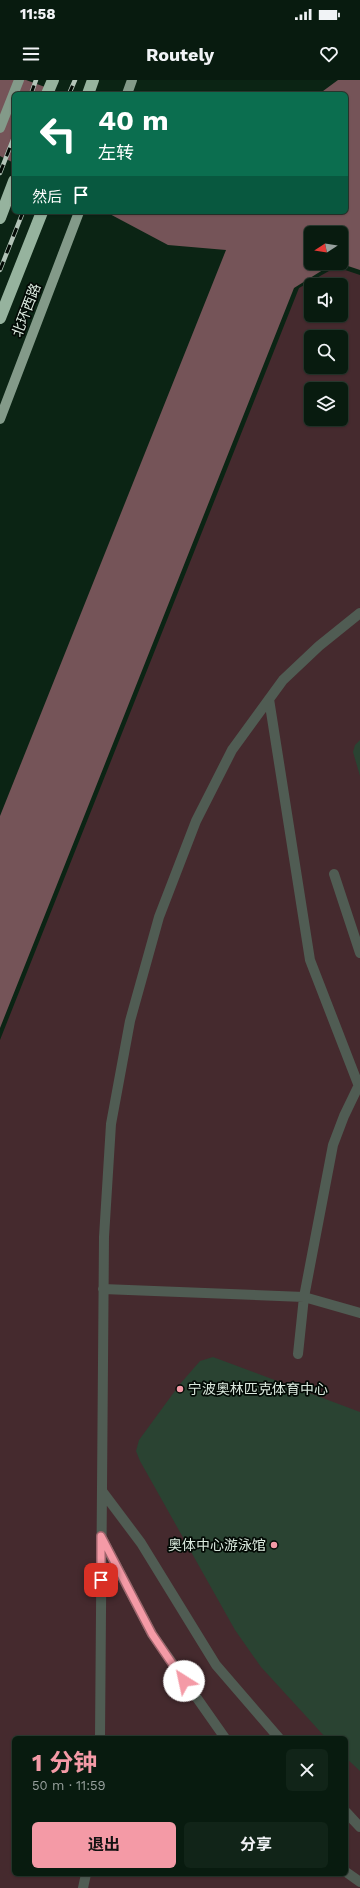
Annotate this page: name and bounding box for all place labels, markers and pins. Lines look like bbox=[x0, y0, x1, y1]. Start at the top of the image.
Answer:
place label: 宁波奥林匹克体育中心 bbox=[188, 1381, 328, 1397]
marker: 宁波奥林匹克体育中心 bbox=[175, 1384, 185, 1394]
place label: 奥体中心游泳馆 bbox=[168, 1537, 266, 1553]
marker: 奥体中心游泳馆 bbox=[269, 1540, 279, 1550]
pin bbox=[84, 1563, 118, 1597]

